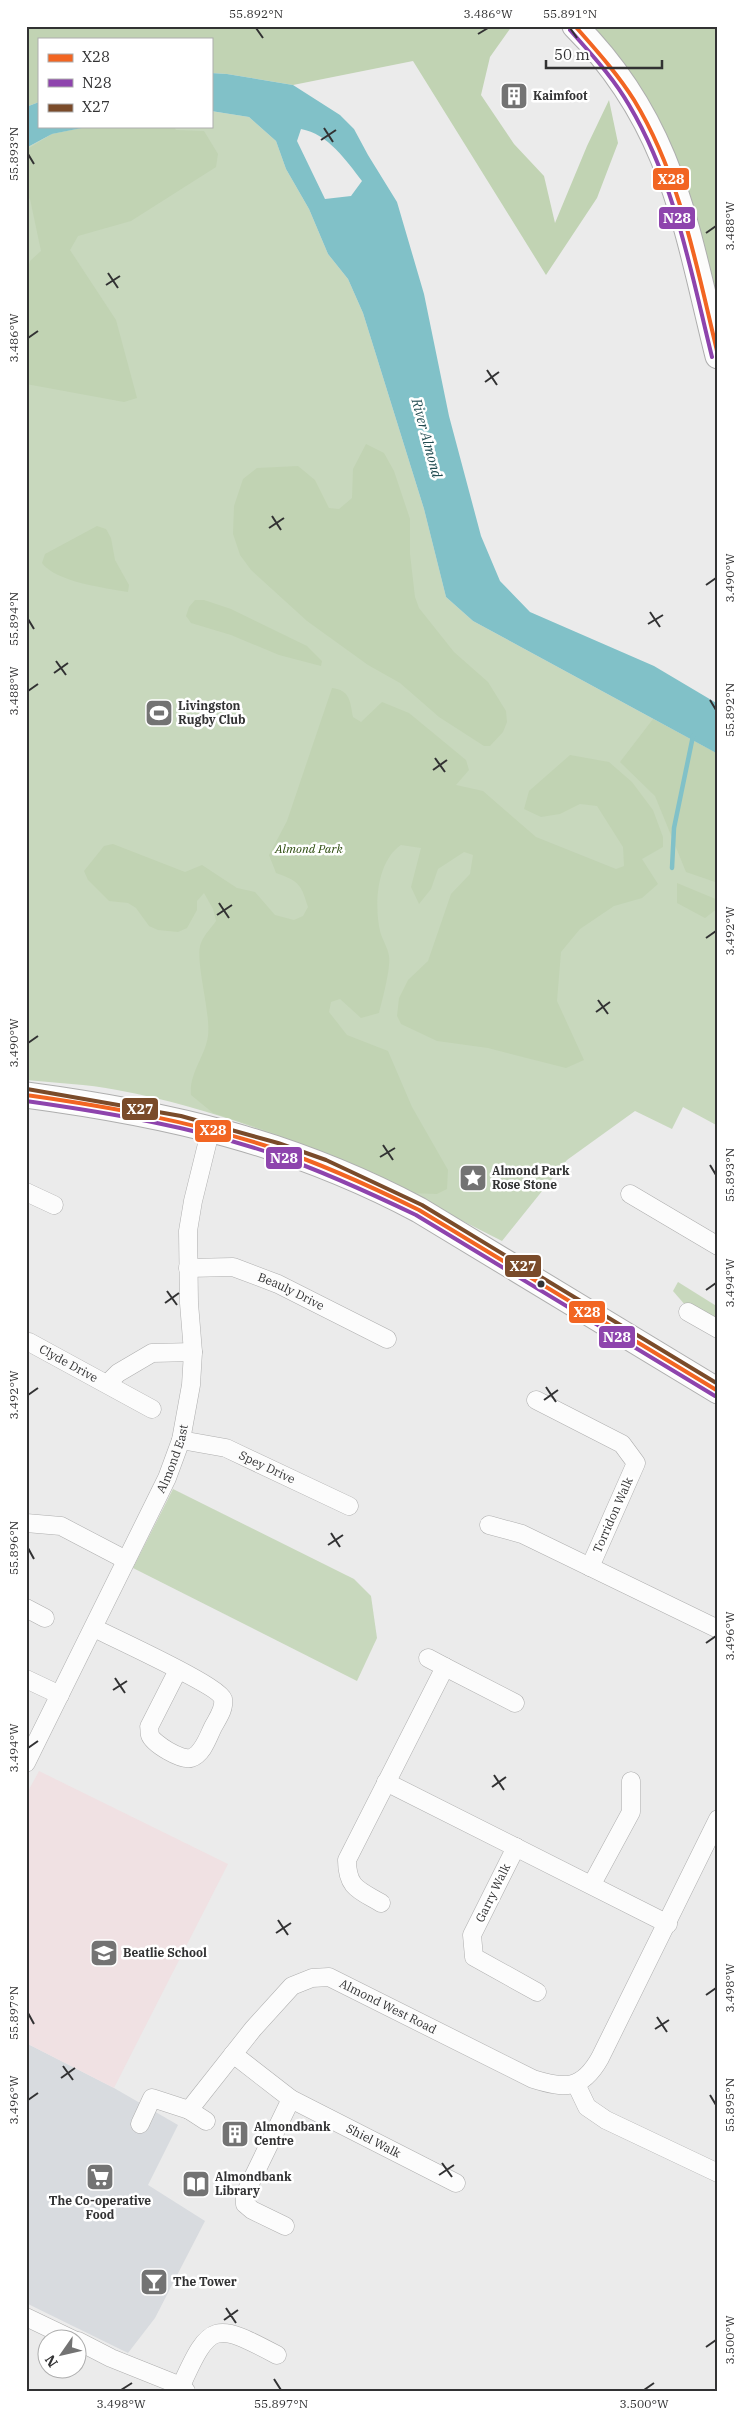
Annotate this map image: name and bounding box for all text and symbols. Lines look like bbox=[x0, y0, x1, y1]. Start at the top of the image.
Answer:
text: 55.892°N bbox=[229, 6, 283, 21]
text: 3.486°W bbox=[463, 6, 513, 21]
text: 55.891°N bbox=[543, 6, 597, 21]
legend bbox=[38, 38, 212, 128]
scale bar bbox=[546, 38, 663, 70]
text: 50 m bbox=[554, 45, 590, 64]
text: X28 bbox=[82, 47, 110, 66]
text: N28 bbox=[82, 73, 112, 92]
building icon: Kaimfoot bbox=[499, 81, 529, 111]
place label: Kaimfoot bbox=[533, 88, 588, 103]
text: X27 bbox=[82, 97, 110, 116]
text: 55.893°N bbox=[6, 127, 21, 181]
line badge: X28 bbox=[652, 167, 690, 191]
text: X28 bbox=[658, 170, 684, 188]
text: 3.488°W bbox=[722, 201, 737, 251]
line badge: N28 bbox=[658, 206, 696, 230]
text: N28 bbox=[663, 209, 691, 227]
text: 3.486°W bbox=[6, 313, 21, 363]
water label: River Almond bbox=[407, 395, 446, 480]
text: 3.490°W bbox=[722, 553, 737, 603]
text: 55.894°N bbox=[6, 592, 21, 646]
text: 3.488°W bbox=[6, 666, 21, 716]
text: 55.892°N bbox=[722, 683, 737, 737]
sports icon: Livingston Rugby Club bbox=[144, 698, 174, 728]
place label: Livingston Rugby Club bbox=[178, 698, 246, 727]
park label: Almond Park bbox=[274, 841, 344, 856]
text: 3.492°W bbox=[722, 906, 737, 956]
text: 3.490°W bbox=[6, 1018, 21, 1068]
line badge: X27 bbox=[121, 1097, 159, 1121]
text: X27 bbox=[127, 1100, 153, 1118]
line badge: X28 bbox=[194, 1119, 232, 1143]
text: X28 bbox=[200, 1121, 226, 1139]
line badge: N28 bbox=[265, 1146, 303, 1170]
text: 55.893°N bbox=[722, 1148, 737, 1202]
text: N28 bbox=[270, 1149, 298, 1167]
place icon: Almond Park Rose Stone bbox=[458, 1163, 488, 1193]
place label: Almond Park Rose Stone bbox=[492, 1163, 570, 1192]
line badge: X27 bbox=[504, 1254, 542, 1278]
text: X27 bbox=[510, 1257, 536, 1275]
text: 3.494°W bbox=[722, 1258, 737, 1308]
street label: Beauly Drive bbox=[256, 1269, 327, 1313]
unlabelled marker bbox=[536, 1279, 546, 1289]
line badge: X28 bbox=[568, 1300, 606, 1324]
text: X28 bbox=[574, 1303, 600, 1321]
line badge: N28 bbox=[598, 1325, 636, 1349]
text: N28 bbox=[603, 1328, 631, 1346]
street label: Clyde Drive bbox=[37, 1341, 101, 1385]
text: 3.492°W bbox=[6, 1370, 21, 1420]
street label: Almond East bbox=[153, 1423, 191, 1495]
street label: Spey Drive bbox=[237, 1447, 298, 1487]
street label: Torridon Walk bbox=[589, 1475, 636, 1555]
text: 55.896°N bbox=[6, 1521, 21, 1575]
text: 3.496°W bbox=[722, 1611, 737, 1661]
text: 3.494°W bbox=[6, 1723, 21, 1773]
street label: Garry Walk bbox=[472, 1861, 513, 1925]
school or university icon: Beatlie School bbox=[89, 1938, 119, 1968]
place label: Beatlie School bbox=[123, 1945, 207, 1960]
text: 3.498°W bbox=[722, 1963, 737, 2013]
street label: Almond West Road bbox=[337, 1975, 439, 2037]
text: 55.897°N bbox=[6, 1986, 21, 2040]
text: 3.496°W bbox=[6, 2075, 21, 2125]
text: 55.895°N bbox=[722, 2078, 737, 2132]
building icon: Almondbank Centre bbox=[220, 2119, 250, 2149]
place label: Almondbank Centre bbox=[254, 2119, 331, 2148]
street label: Shiel Walk bbox=[344, 2120, 404, 2161]
supermarket icon: The Co-operative Food bbox=[85, 2162, 115, 2192]
library icon: Almondbank Library bbox=[181, 2169, 211, 2199]
place label: Almondbank Library bbox=[215, 2169, 292, 2198]
place label: The Co-operative Food bbox=[49, 2193, 151, 2222]
bar icon: The Tower bbox=[139, 2267, 169, 2297]
place label: The Tower bbox=[173, 2274, 237, 2289]
text: 3.500°W bbox=[722, 2315, 737, 2365]
north arrow bbox=[38, 2330, 88, 2380]
text: N bbox=[41, 2352, 62, 2371]
text: 3.498°W bbox=[96, 2396, 146, 2411]
text: 55.897°N bbox=[254, 2396, 308, 2411]
text: 3.500°W bbox=[619, 2396, 669, 2411]

